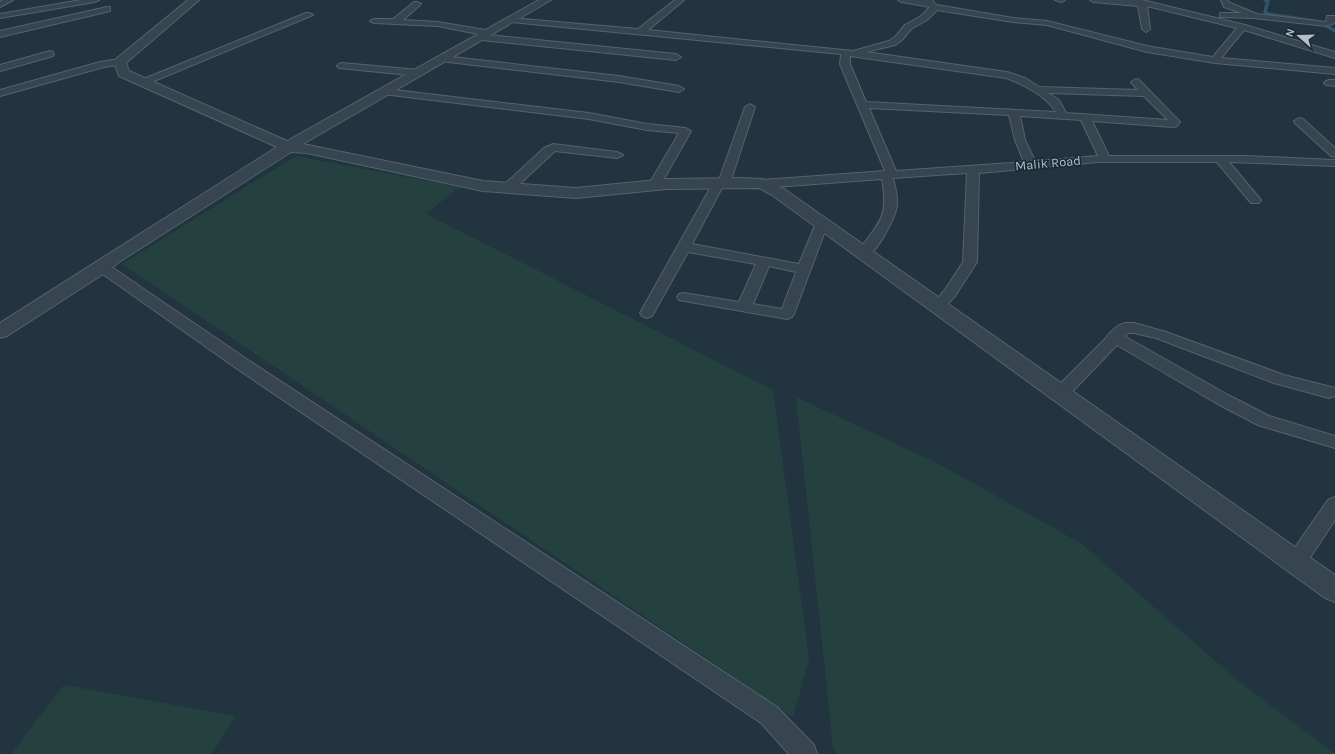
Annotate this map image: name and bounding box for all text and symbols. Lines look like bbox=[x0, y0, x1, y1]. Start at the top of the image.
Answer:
north arrow bbox=[1279, 16, 1319, 56]
text: N bbox=[1283, 27, 1298, 39]
street label: Malik Road bbox=[1014, 153, 1082, 173]

